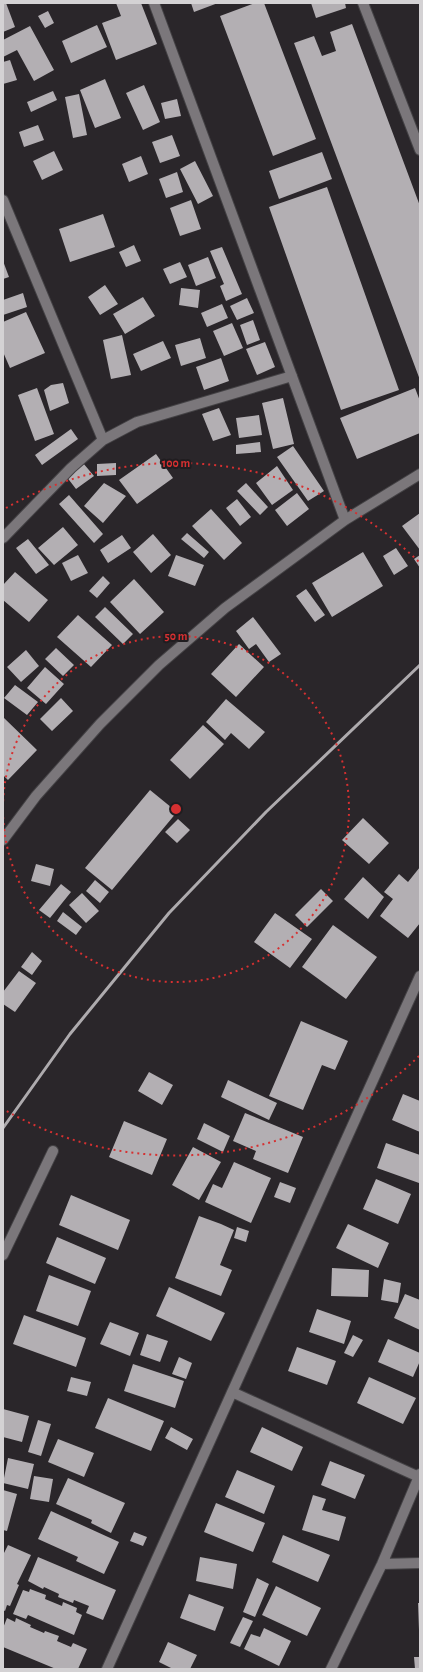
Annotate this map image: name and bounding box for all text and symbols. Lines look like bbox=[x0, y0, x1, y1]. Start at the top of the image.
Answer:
text: 100 m bbox=[162, 457, 190, 469]
text: 50 m bbox=[165, 630, 188, 642]
centre of rings bbox=[169, 802, 183, 816]

